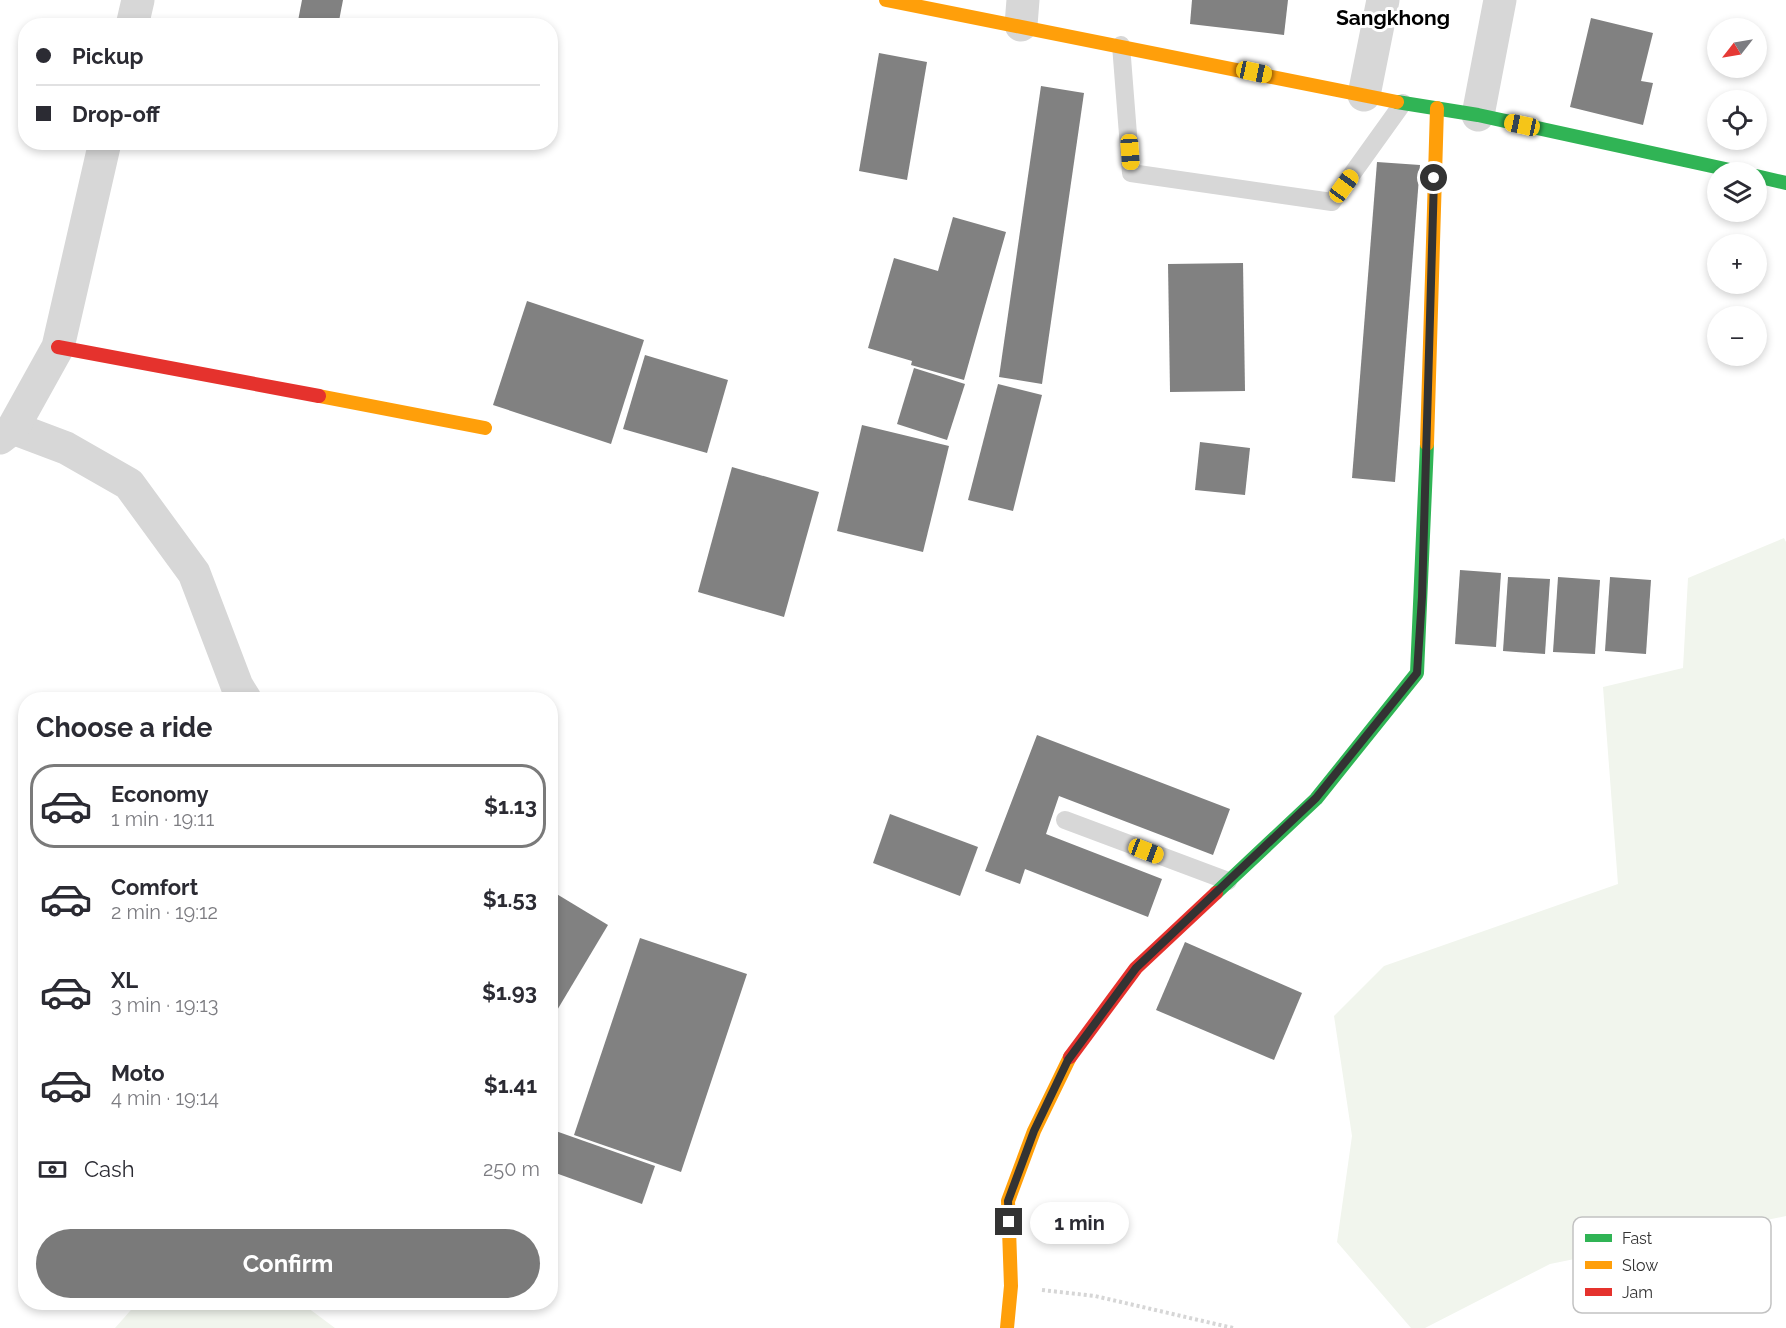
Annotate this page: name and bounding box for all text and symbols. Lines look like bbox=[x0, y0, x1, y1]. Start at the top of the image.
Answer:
district label: Sangkhong bbox=[1336, 5, 1450, 30]
north arrow bbox=[1707, 18, 1767, 78]
map controls bbox=[1707, 18, 1767, 366]
text: Pickup bbox=[72, 43, 144, 69]
car bbox=[1235, 59, 1273, 85]
button: locate bbox=[1707, 90, 1767, 150]
text: Drop-off bbox=[72, 101, 160, 127]
car bbox=[1503, 112, 1541, 138]
car bbox=[1120, 133, 1140, 171]
button: layers bbox=[1707, 162, 1767, 222]
route start bbox=[1420, 164, 1447, 191]
car bbox=[1326, 166, 1362, 206]
button: + bbox=[1707, 234, 1767, 294]
button: − bbox=[1707, 306, 1767, 366]
text: Choose a ride bbox=[36, 712, 212, 743]
icon: car bbox=[39, 779, 93, 833]
text: Economy bbox=[111, 781, 209, 807]
text: $1.13 bbox=[484, 793, 537, 819]
text: 1 min · 19:11 bbox=[111, 807, 214, 831]
car bbox=[1126, 836, 1166, 866]
icon: car bbox=[39, 872, 93, 926]
text: Comfort bbox=[111, 874, 198, 900]
text: $1.53 bbox=[483, 886, 537, 912]
text: 2 min · 19:12 bbox=[111, 900, 218, 924]
icon: car bbox=[39, 965, 93, 1019]
text: XL bbox=[111, 967, 138, 993]
text: $1.93 bbox=[482, 979, 537, 1005]
text: 3 min · 19:13 bbox=[111, 993, 218, 1017]
icon: car bbox=[39, 1058, 93, 1112]
text: Moto bbox=[111, 1060, 165, 1086]
text: $1.41 bbox=[484, 1072, 537, 1098]
text: 4 min · 19:14 bbox=[111, 1086, 219, 1110]
icon: cash bbox=[36, 1153, 69, 1186]
text: Cash bbox=[84, 1156, 135, 1182]
text: 250 m bbox=[483, 1157, 540, 1181]
callout: 1 min bbox=[1030, 1201, 1129, 1243]
route end bbox=[995, 1208, 1022, 1235]
text: 1 min bbox=[1054, 1211, 1105, 1235]
legend bbox=[1573, 1217, 1771, 1313]
button: Confirm bbox=[36, 1229, 540, 1298]
text: Fast bbox=[1622, 1229, 1653, 1248]
text: Slow bbox=[1622, 1256, 1658, 1275]
text: Jam bbox=[1622, 1283, 1653, 1302]

